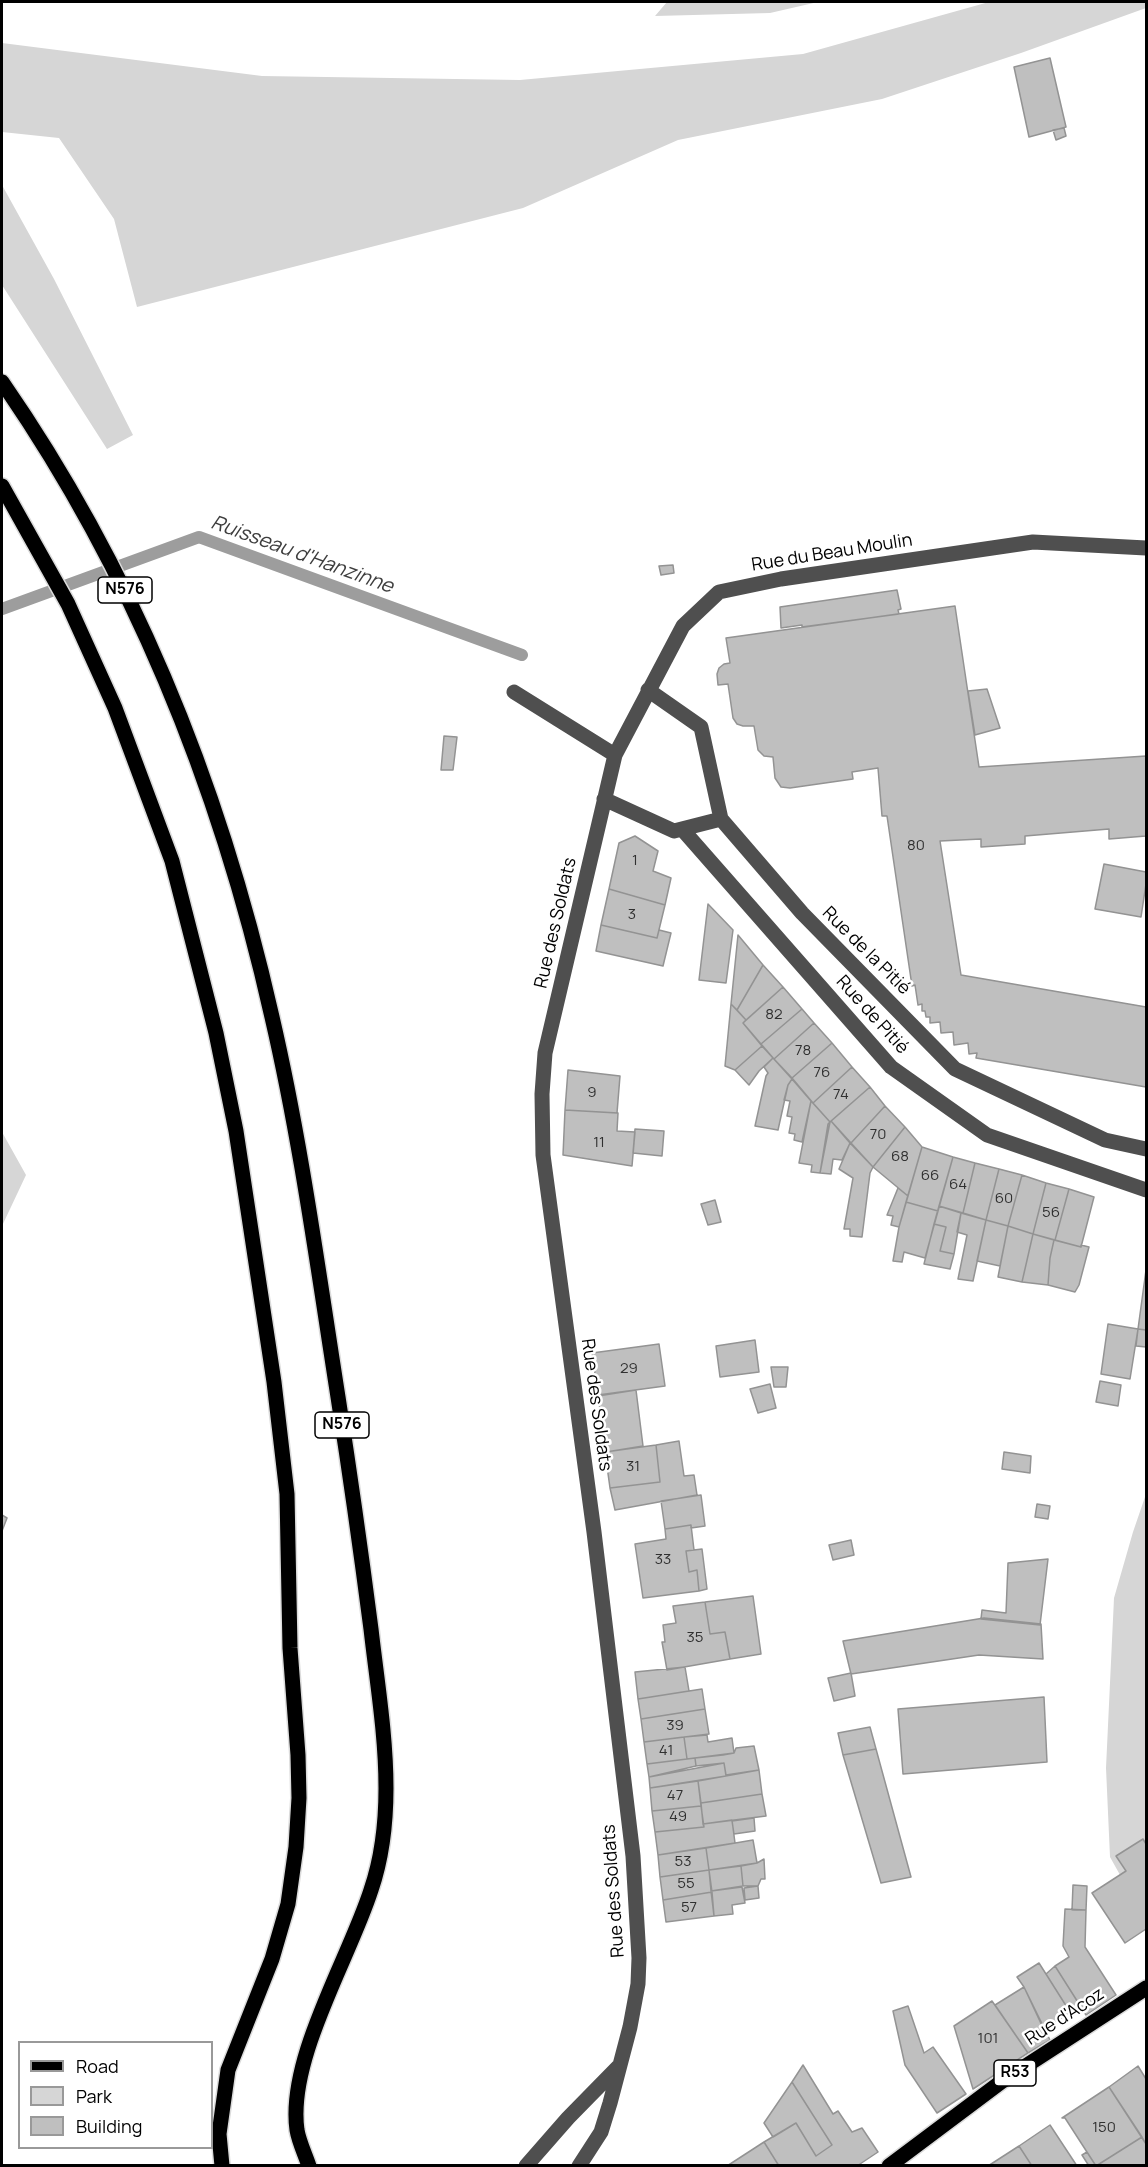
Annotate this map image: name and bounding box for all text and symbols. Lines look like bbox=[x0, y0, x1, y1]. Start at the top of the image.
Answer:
water label: Ruisseau d'Hanzinne bbox=[208, 511, 396, 599]
street label: Rue du Beau Moulin bbox=[750, 530, 914, 576]
road number: N576 bbox=[98, 577, 152, 603]
house number: 80 bbox=[907, 837, 925, 855]
house number: 1 bbox=[632, 852, 638, 870]
street label: Rue des Soldats bbox=[530, 855, 582, 991]
street label: Rue de la Pitié bbox=[817, 902, 915, 1000]
house number: 3 bbox=[628, 906, 636, 924]
street label: Rue de Pitié bbox=[831, 971, 913, 1059]
house number: 82 bbox=[765, 1006, 783, 1024]
house number: 78 bbox=[795, 1042, 811, 1060]
house number: 76 bbox=[814, 1064, 830, 1082]
house number: 9 bbox=[587, 1084, 597, 1102]
house number: 74 bbox=[833, 1086, 849, 1104]
house number: 70 bbox=[870, 1126, 886, 1144]
house number: 11 bbox=[593, 1134, 605, 1152]
house number: 68 bbox=[891, 1148, 909, 1166]
house number: 66 bbox=[921, 1167, 939, 1185]
house number: 64 bbox=[949, 1176, 967, 1194]
house number: 60 bbox=[995, 1190, 1013, 1208]
house number: 56 bbox=[1042, 1204, 1060, 1222]
street label: Rue des Soldats bbox=[576, 1337, 616, 1473]
house number: 29 bbox=[620, 1360, 638, 1378]
road number: N576 bbox=[315, 1412, 369, 1438]
house number: 31 bbox=[626, 1458, 640, 1476]
house number: 33 bbox=[655, 1551, 671, 1569]
house number: 35 bbox=[687, 1629, 703, 1647]
house number: 39 bbox=[666, 1717, 684, 1735]
house number: 41 bbox=[659, 1742, 673, 1760]
house number: 47 bbox=[667, 1787, 683, 1805]
house number: 49 bbox=[669, 1808, 687, 1826]
street label: Rue des Soldats bbox=[599, 1824, 629, 1958]
house number: 53 bbox=[675, 1853, 691, 1871]
house number: 55 bbox=[677, 1875, 695, 1893]
house number: 57 bbox=[681, 1899, 697, 1917]
street label: Rue d'Acoz bbox=[1022, 1984, 1108, 2050]
house number: 101 bbox=[978, 2030, 998, 2048]
legend bbox=[18, 2041, 213, 2149]
text: Road bbox=[76, 2054, 119, 2078]
road number: R53 bbox=[994, 2060, 1036, 2086]
text: Park bbox=[76, 2084, 112, 2108]
text: Building bbox=[76, 2114, 142, 2138]
house number: 150 bbox=[1092, 2119, 1116, 2137]

